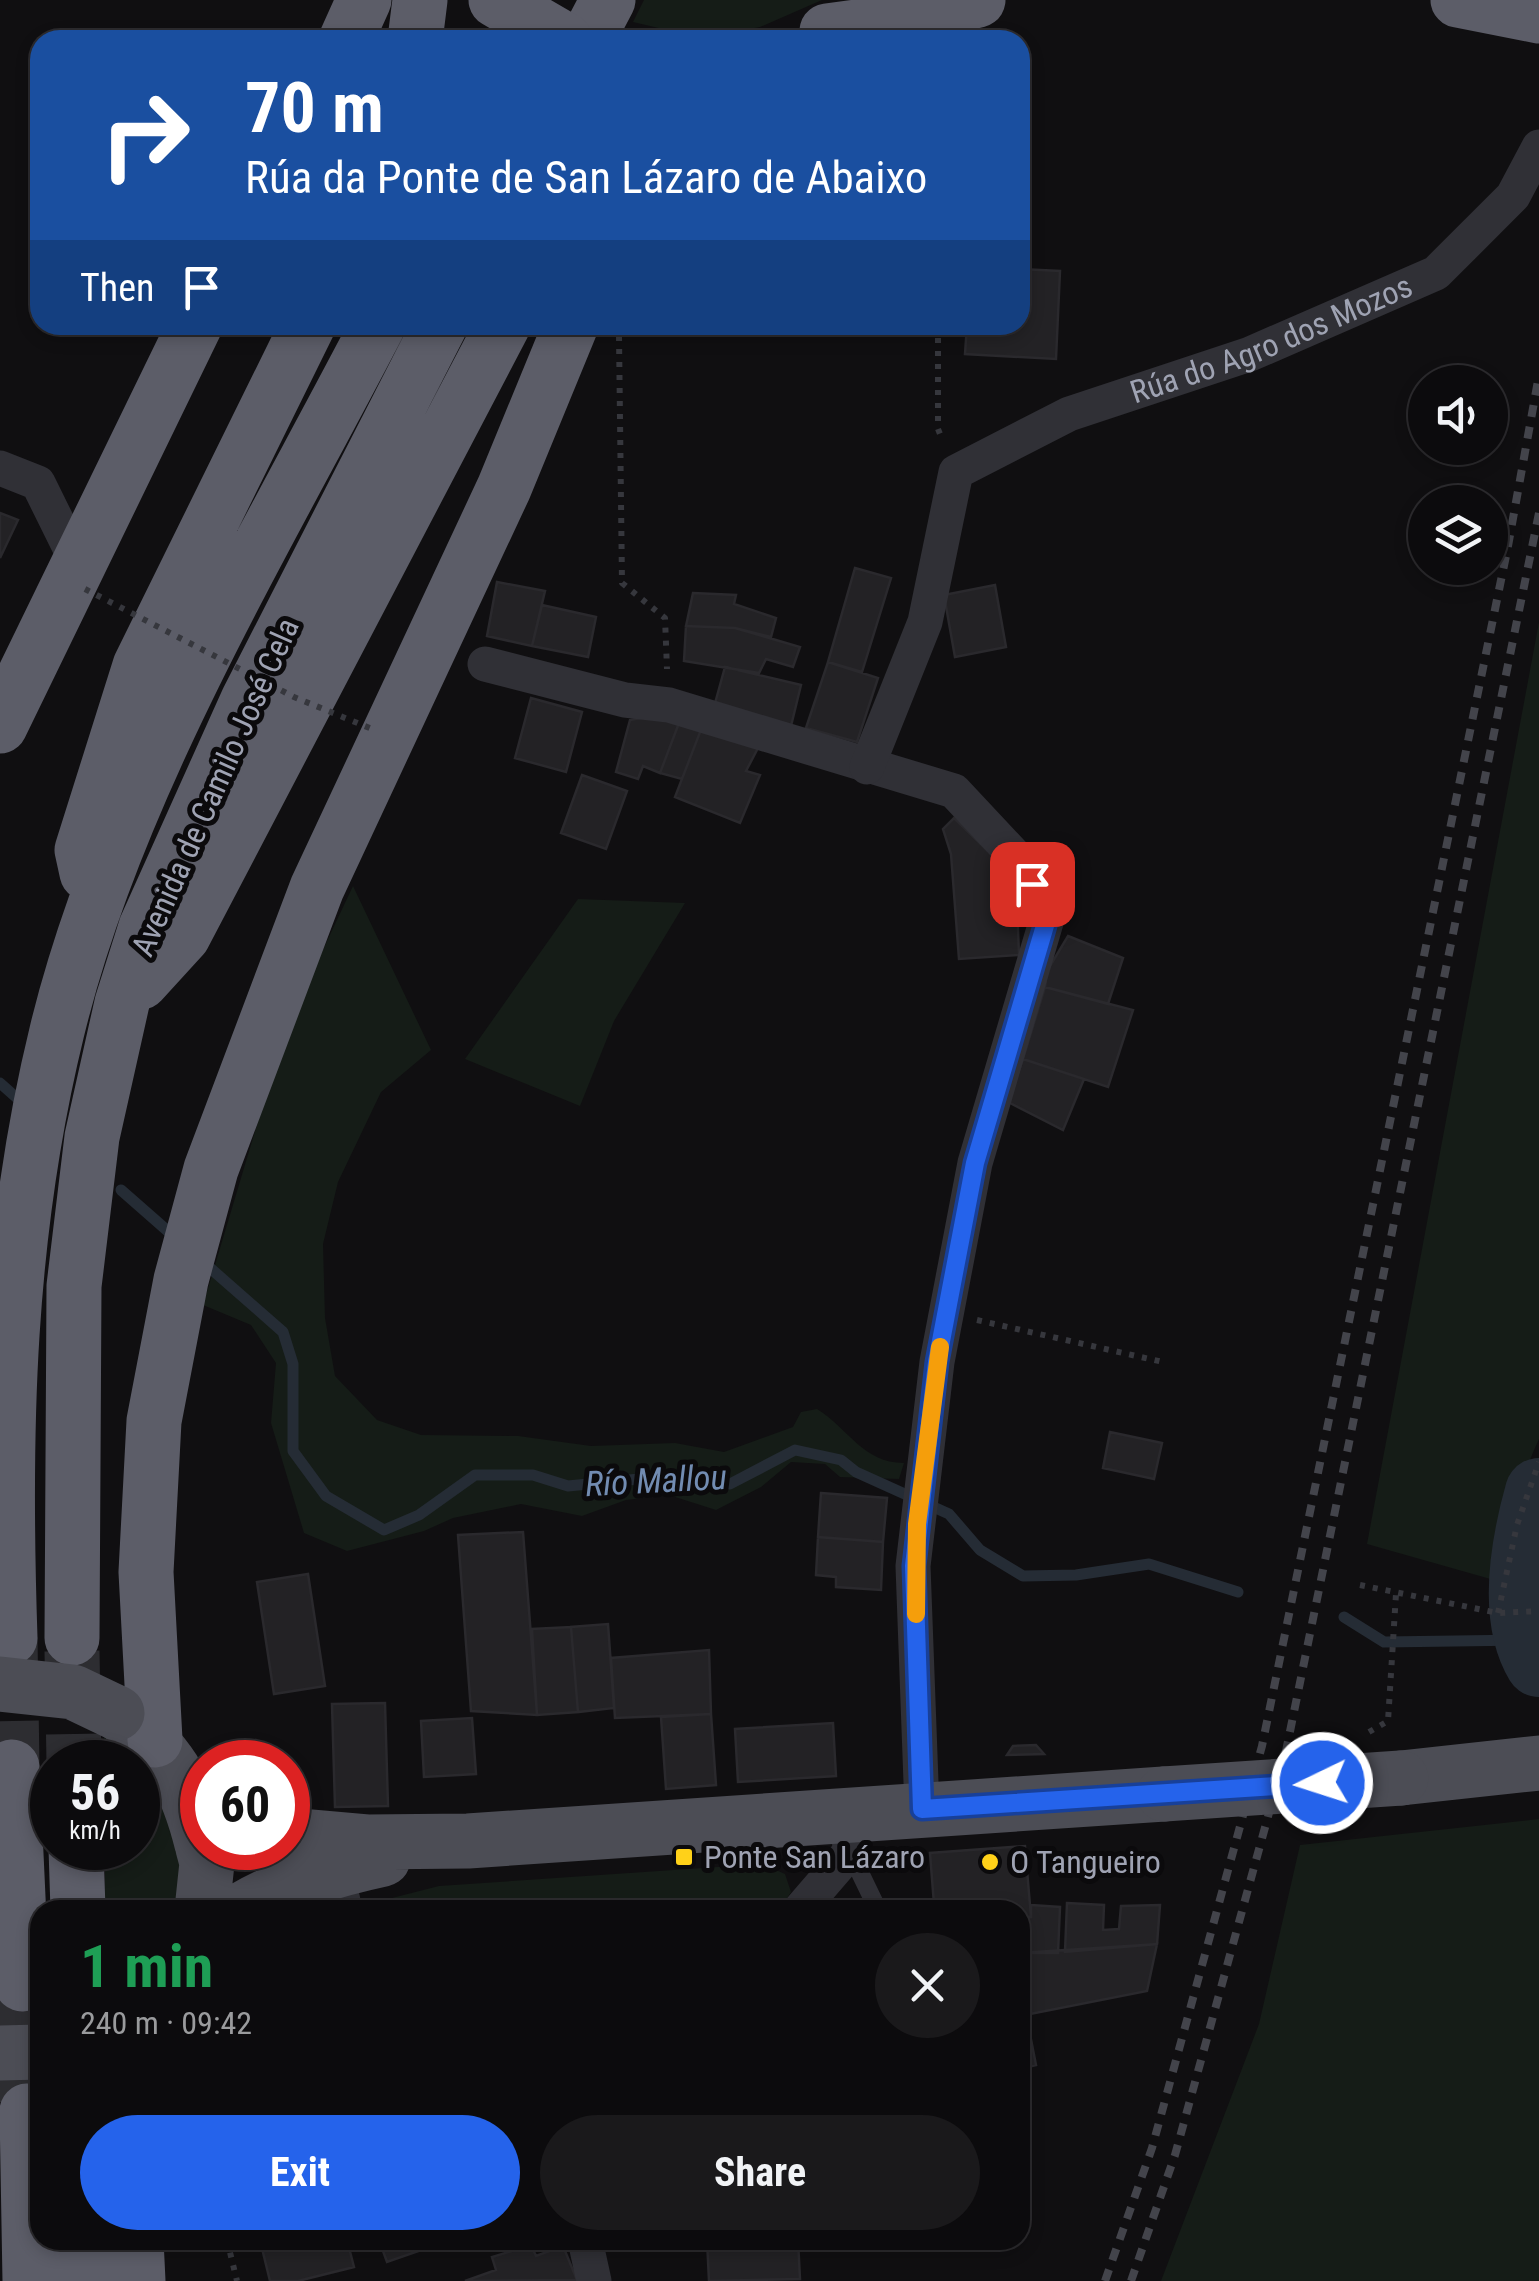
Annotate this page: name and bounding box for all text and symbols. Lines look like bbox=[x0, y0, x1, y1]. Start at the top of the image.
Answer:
text: 70 m bbox=[245, 67, 384, 149]
icon: right bbox=[80, 70, 210, 200]
text: Rúa da Ponte de San Lázaro de Abaixo bbox=[245, 151, 927, 204]
icon: arrive bbox=[174, 260, 229, 315]
text: Then bbox=[80, 266, 154, 310]
street label: Rúa do Agro dos Mozos bbox=[1125, 267, 1418, 411]
map controls bbox=[1408, 365, 1508, 585]
button: sound bbox=[1408, 365, 1508, 465]
button: layers bbox=[1408, 485, 1508, 585]
street label: Avenida de Camilo José Cela bbox=[123, 612, 307, 962]
pin bbox=[990, 842, 1075, 927]
icon: arrive bbox=[1005, 857, 1060, 912]
water label: Río Mallou bbox=[584, 1457, 728, 1505]
position arrow bbox=[1270, 1731, 1374, 1835]
speed limit sign: 60 bbox=[180, 1740, 310, 1870]
text: 56 bbox=[70, 1764, 120, 1822]
text: km/h bbox=[69, 1816, 121, 1845]
place label: Ponte San Lázaro bbox=[704, 1838, 925, 1876]
place label: O Tangueiro bbox=[1010, 1843, 1161, 1881]
marker: Ponte San Lázaro bbox=[673, 1846, 695, 1868]
marker: O Tangueiro bbox=[979, 1851, 1001, 1873]
text: 1 min bbox=[80, 1931, 213, 2002]
button: close bbox=[875, 1933, 980, 2038]
text: 240 m · 09:42 bbox=[80, 2004, 252, 2042]
button: Exit bbox=[80, 2115, 520, 2230]
button: Share bbox=[540, 2115, 980, 2230]

